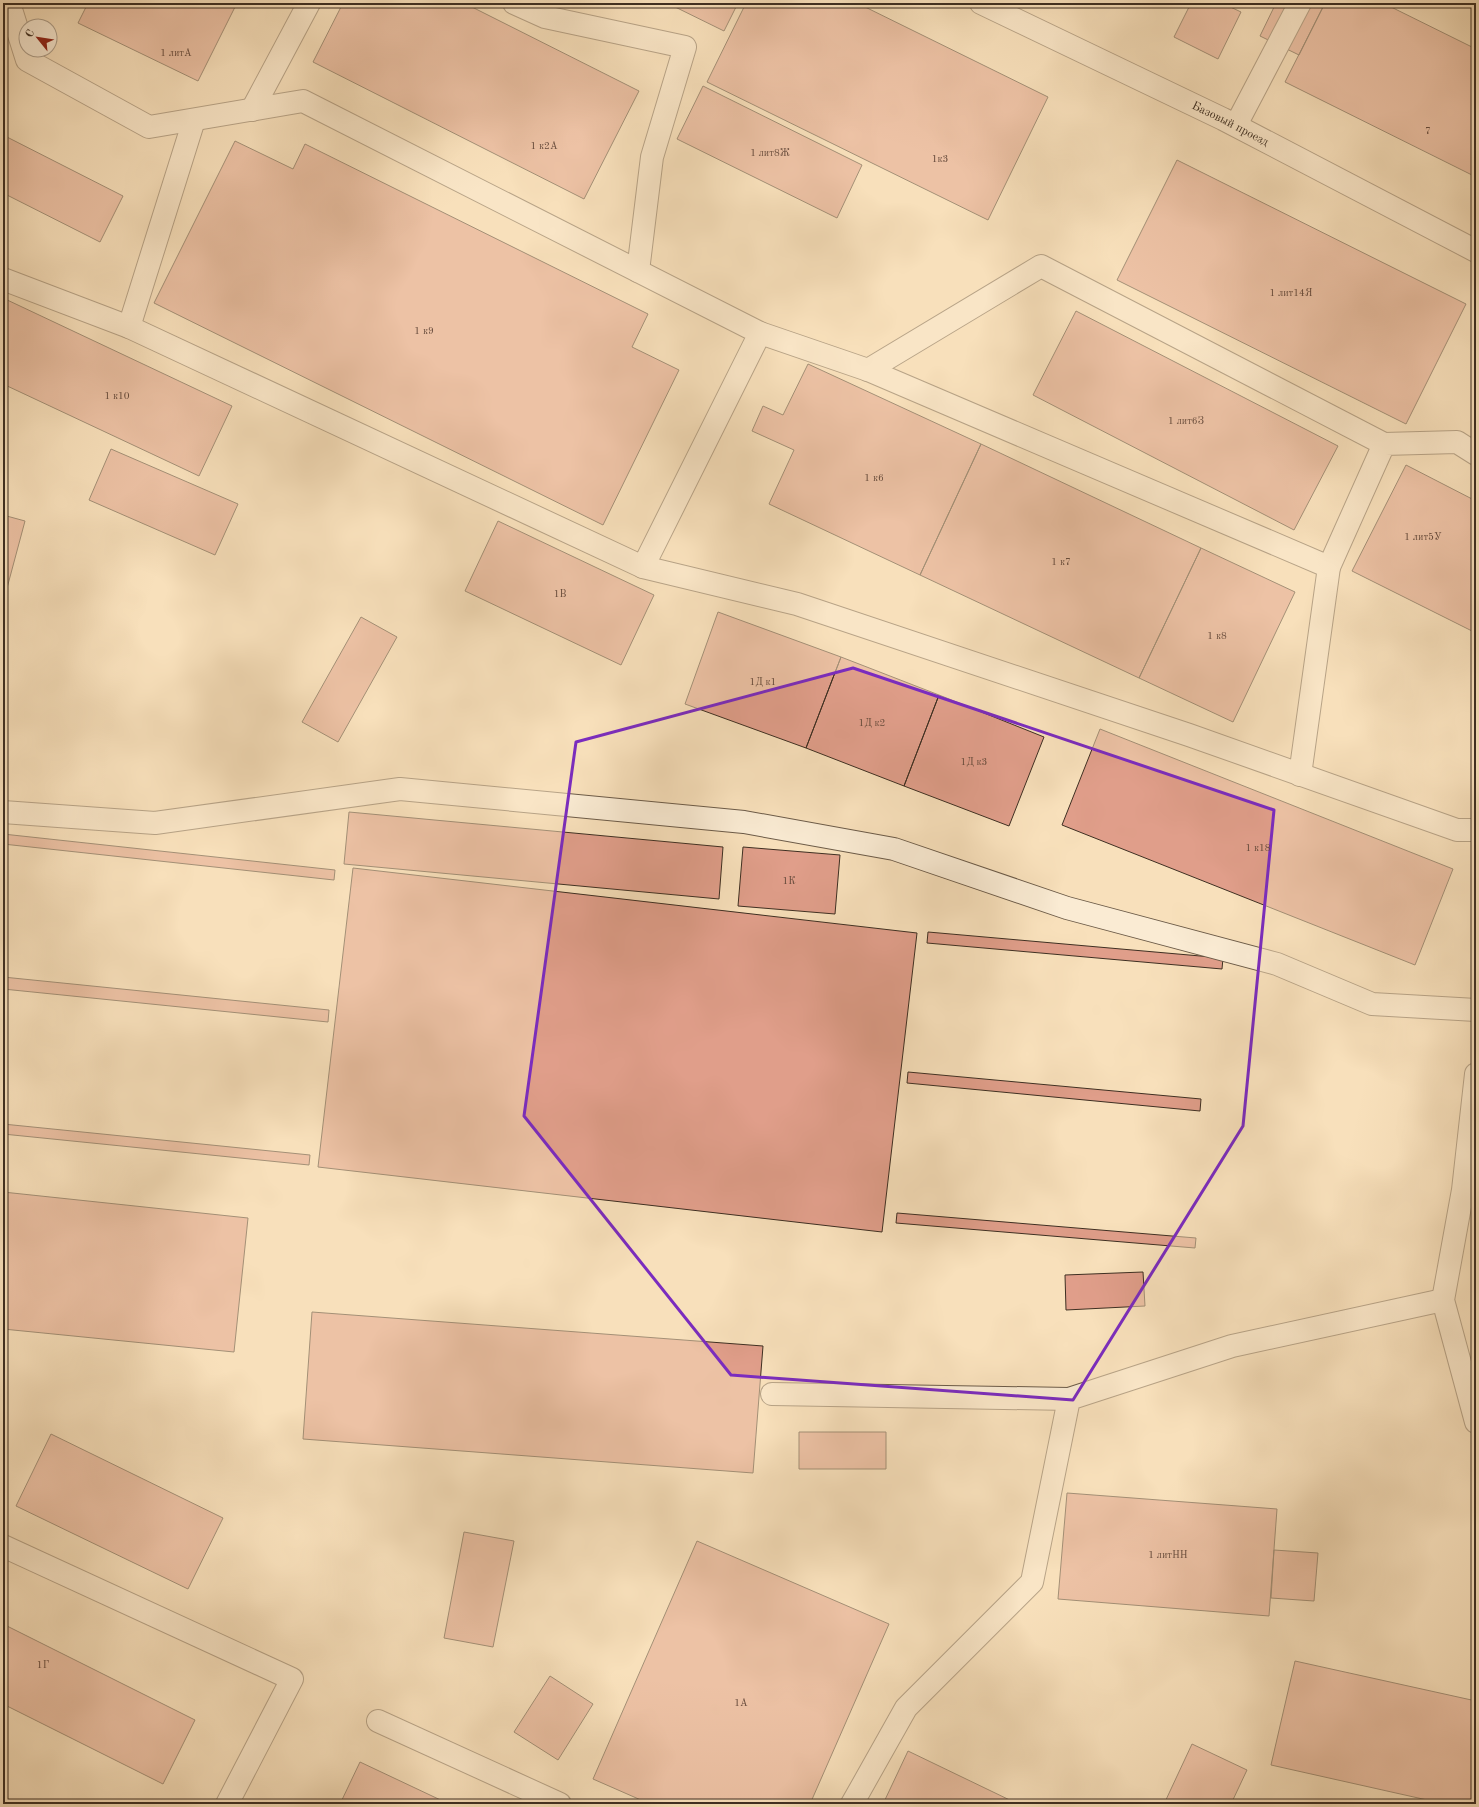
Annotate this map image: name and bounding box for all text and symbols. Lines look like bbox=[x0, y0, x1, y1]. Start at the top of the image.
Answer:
north arrow bbox=[18, 18, 58, 58]
text: С bbox=[24, 28, 37, 40]
house number: 1 литА bbox=[160, 48, 192, 58]
street label: Базовый проезд bbox=[1190, 100, 1271, 149]
house number: 7 bbox=[1425, 126, 1431, 136]
house number: 1 к2А bbox=[530, 141, 558, 151]
house number: 1 лит8Ж bbox=[750, 148, 790, 158]
house number: 1к3 bbox=[932, 154, 948, 164]
house number: 1 лит14Я bbox=[1270, 288, 1313, 298]
house number: 1 к9 bbox=[414, 326, 434, 336]
house number: 1 к10 bbox=[104, 391, 130, 401]
house number: 1 лит6З bbox=[1168, 416, 1204, 426]
house number: 1 к6 bbox=[864, 473, 884, 483]
house number: 1 лит5У bbox=[1404, 532, 1442, 542]
house number: 1 к7 bbox=[1051, 557, 1071, 567]
house number: 1В bbox=[554, 589, 566, 599]
house number: 1 к8 bbox=[1207, 631, 1227, 641]
house number: 1Д к1 bbox=[750, 677, 776, 687]
house number: 1Д к2 bbox=[859, 718, 885, 728]
house number: 1Д к3 bbox=[961, 757, 987, 767]
house number: 1 к18 bbox=[1245, 843, 1271, 853]
house number: 1К bbox=[782, 876, 796, 886]
house number: 1 литНН bbox=[1148, 1550, 1188, 1560]
house number: 1Г bbox=[37, 1660, 49, 1670]
house number: 1А bbox=[734, 1698, 748, 1708]

